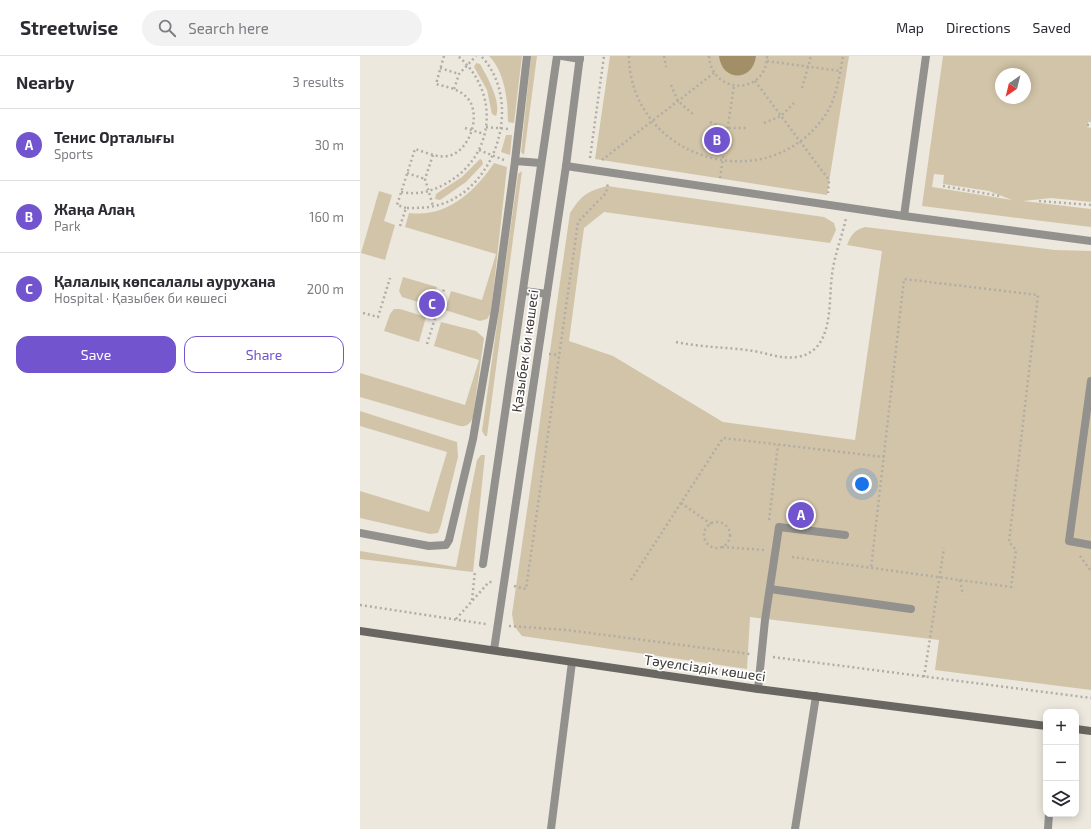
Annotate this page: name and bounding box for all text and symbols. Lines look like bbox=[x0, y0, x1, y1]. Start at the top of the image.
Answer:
search box bbox=[142, 10, 422, 46]
text: Streetwise bbox=[20, 16, 118, 39]
icon: search bbox=[156, 17, 178, 39]
text: Search here bbox=[188, 19, 269, 37]
text: Map bbox=[896, 19, 924, 36]
text: Directions bbox=[946, 19, 1011, 36]
text: Saved bbox=[1033, 19, 1071, 36]
north arrow bbox=[995, 68, 1031, 104]
text: Nearby bbox=[16, 72, 74, 92]
text: 3 results bbox=[293, 74, 344, 90]
pin: B bbox=[704, 125, 730, 155]
text: Тенис Орталығы bbox=[54, 128, 174, 146]
text: A bbox=[25, 137, 33, 153]
text: 30 m bbox=[315, 137, 344, 153]
text: Sports bbox=[54, 146, 93, 162]
text: Жаңа Алаң bbox=[54, 200, 135, 218]
text: B bbox=[25, 209, 33, 225]
text: 160 m bbox=[309, 209, 344, 225]
text: Park bbox=[54, 218, 81, 234]
text: Қалалық көпсалалы аурухана bbox=[54, 272, 276, 290]
text: C bbox=[25, 281, 33, 297]
text: 200 m bbox=[307, 281, 344, 297]
street label: Қазыбек би көшесі bbox=[507, 288, 542, 413]
pin: C bbox=[419, 289, 445, 319]
text: Hospital · Қазыбек би көшесі bbox=[54, 290, 227, 306]
button: Save bbox=[16, 336, 176, 373]
button: Share bbox=[184, 336, 344, 373]
your location bbox=[852, 474, 872, 494]
pin: A bbox=[788, 500, 814, 530]
street label: Тәуелсіздік көшесі bbox=[643, 651, 767, 684]
map controls bbox=[1043, 709, 1079, 817]
button: + bbox=[1043, 709, 1079, 745]
button: − bbox=[1043, 745, 1079, 781]
button: layers bbox=[1043, 781, 1079, 817]

